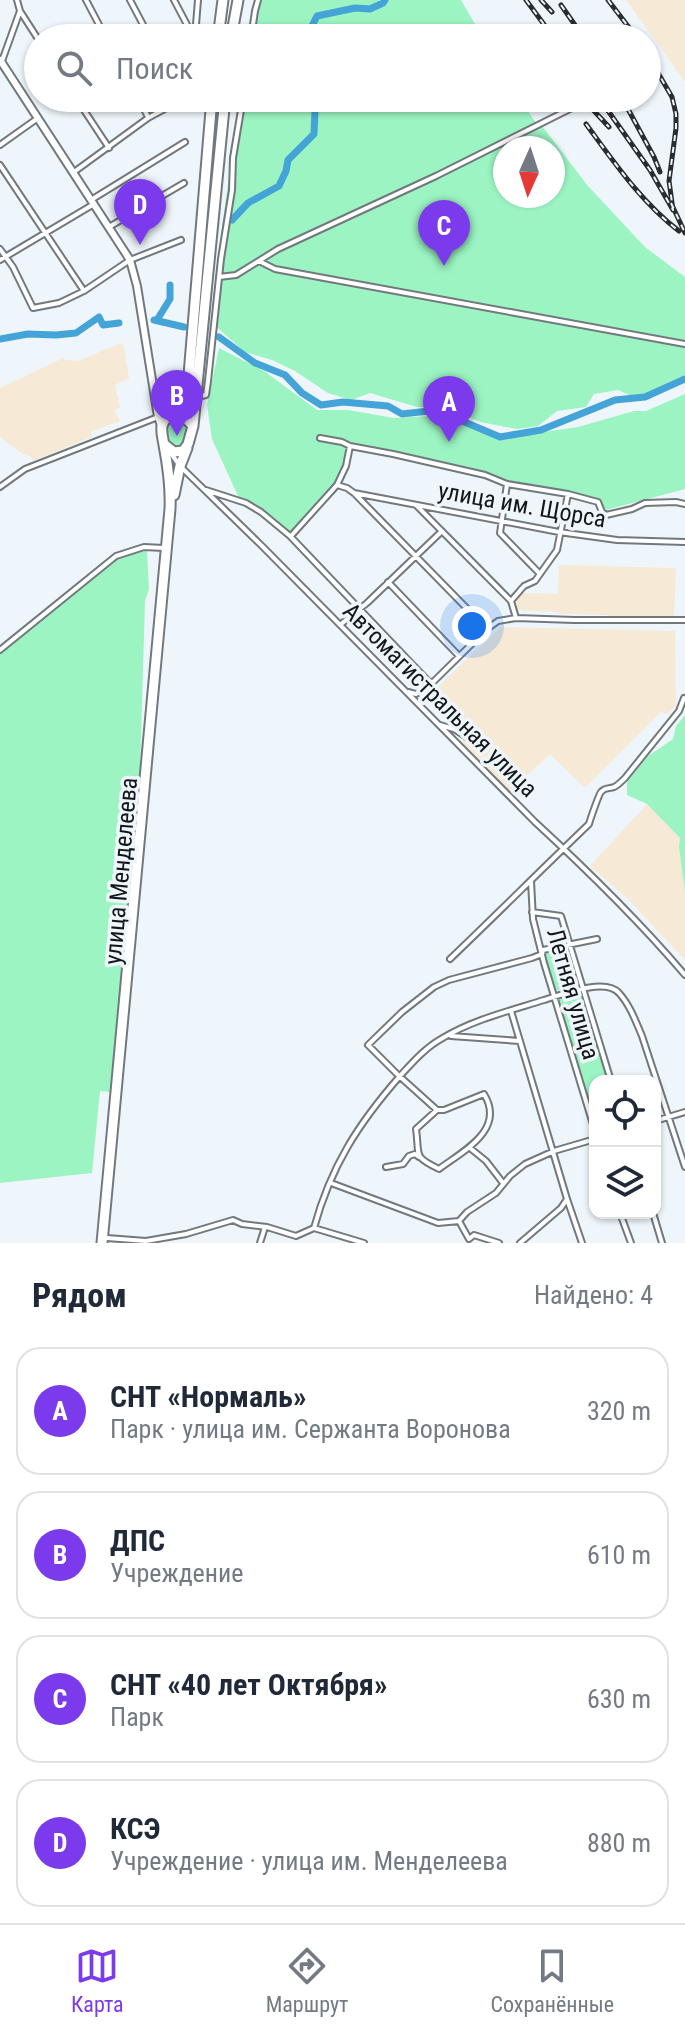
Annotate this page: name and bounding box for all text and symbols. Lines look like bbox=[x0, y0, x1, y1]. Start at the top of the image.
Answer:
search box bbox=[24, 24, 661, 112]
icon: search bbox=[52, 46, 96, 90]
text: Поиск bbox=[116, 51, 193, 86]
north arrow bbox=[493, 136, 565, 208]
pin: D bbox=[114, 179, 166, 245]
pin: C bbox=[418, 200, 470, 266]
pin: B bbox=[151, 370, 203, 436]
pin: A bbox=[423, 376, 475, 442]
street label: улица им. Щорса bbox=[436, 476, 608, 534]
street label: Автомагистральная улица bbox=[337, 597, 543, 803]
your location bbox=[452, 606, 492, 646]
street label: улица Менделеева bbox=[99, 776, 143, 966]
street label: Летняя улица bbox=[541, 925, 605, 1063]
map controls bbox=[589, 1075, 661, 1219]
button: locate bbox=[589, 1075, 661, 1147]
button: layers bbox=[589, 1147, 661, 1219]
text: Рядом bbox=[32, 1275, 127, 1315]
text: Найдено: 4 bbox=[534, 1280, 653, 1310]
text: СНТ «Нормаль» bbox=[110, 1379, 306, 1414]
text: A bbox=[52, 1396, 68, 1426]
text: 320 m bbox=[587, 1396, 651, 1426]
text: Парк · улица им. Сержанта Воронова bbox=[110, 1414, 511, 1444]
text: ДПС bbox=[110, 1523, 165, 1558]
text: B bbox=[53, 1540, 67, 1570]
text: 610 m bbox=[587, 1540, 651, 1570]
text: Учреждение bbox=[110, 1558, 243, 1588]
text: СНТ «40 лет Октября» bbox=[110, 1667, 387, 1702]
text: C bbox=[53, 1684, 67, 1714]
text: 630 m bbox=[587, 1684, 651, 1714]
text: Парк bbox=[110, 1702, 164, 1732]
text: КСЭ bbox=[110, 1811, 161, 1846]
text: D bbox=[53, 1828, 67, 1858]
text: 880 m bbox=[587, 1828, 651, 1858]
text: Учреждение · улица им. Менделеева bbox=[110, 1846, 508, 1876]
tab: Карта bbox=[71, 1944, 124, 2017]
tab: Маршрут bbox=[266, 1944, 348, 2017]
tab: Сохранённые bbox=[490, 1944, 614, 2017]

